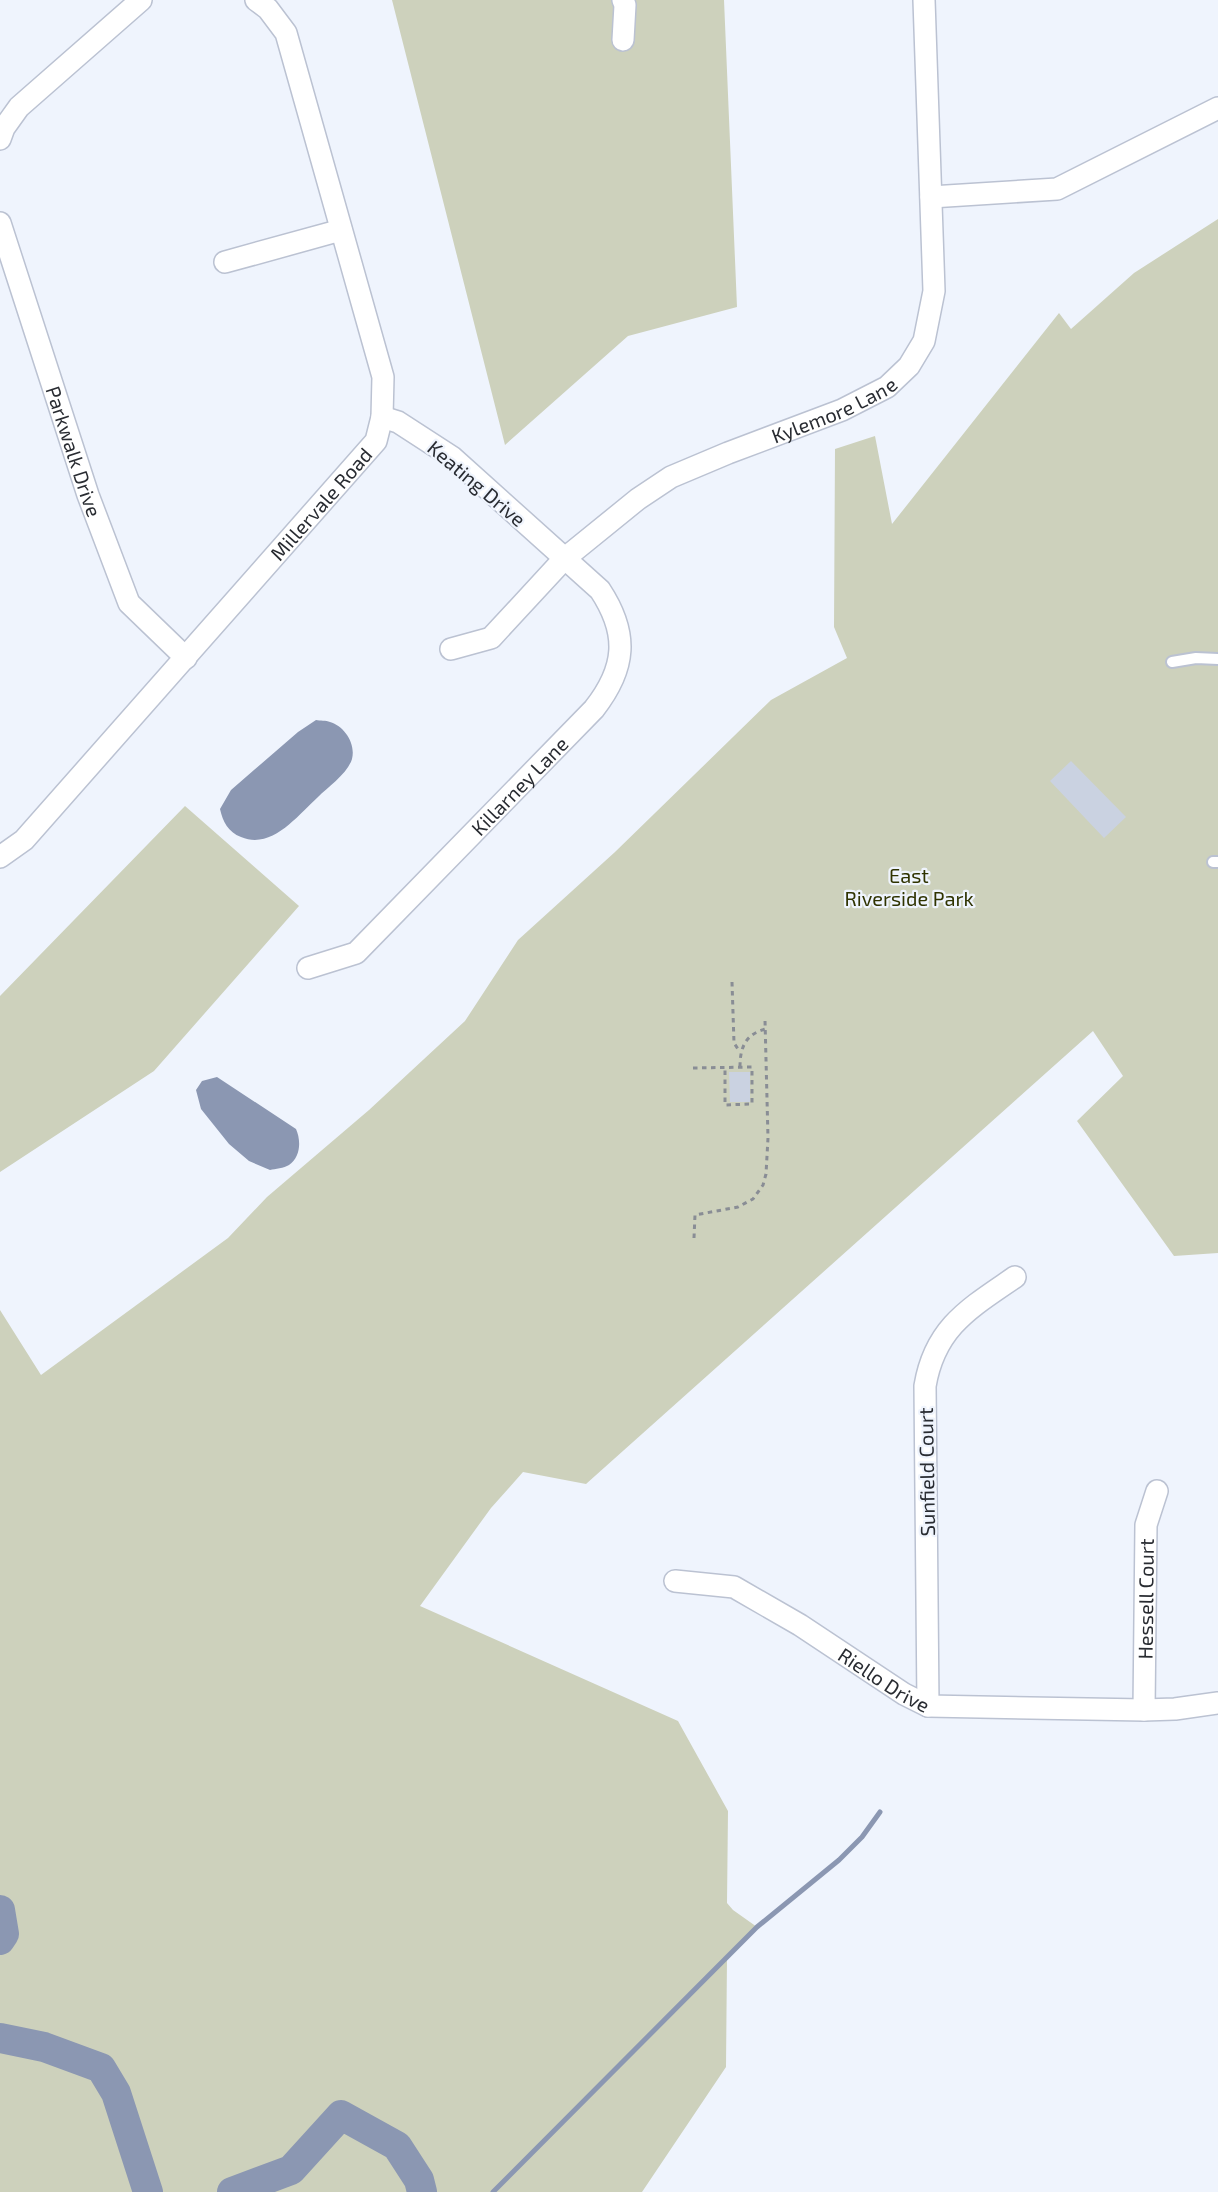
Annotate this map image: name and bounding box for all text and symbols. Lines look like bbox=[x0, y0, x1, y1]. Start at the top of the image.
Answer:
street label: Kylemore Lane bbox=[768, 372, 902, 448]
street label: Parkwalk Drive bbox=[41, 383, 107, 520]
street label: Keating Drive bbox=[423, 435, 531, 531]
street label: Millervale Road bbox=[265, 442, 377, 565]
street label: Killarney Lane bbox=[466, 731, 573, 840]
park label: East Riverside Park bbox=[844, 863, 974, 910]
street label: Sunfield Court bbox=[913, 1407, 939, 1537]
street label: Hessell Court bbox=[1133, 1538, 1158, 1660]
street label: Riello Drive bbox=[834, 1642, 934, 1717]

